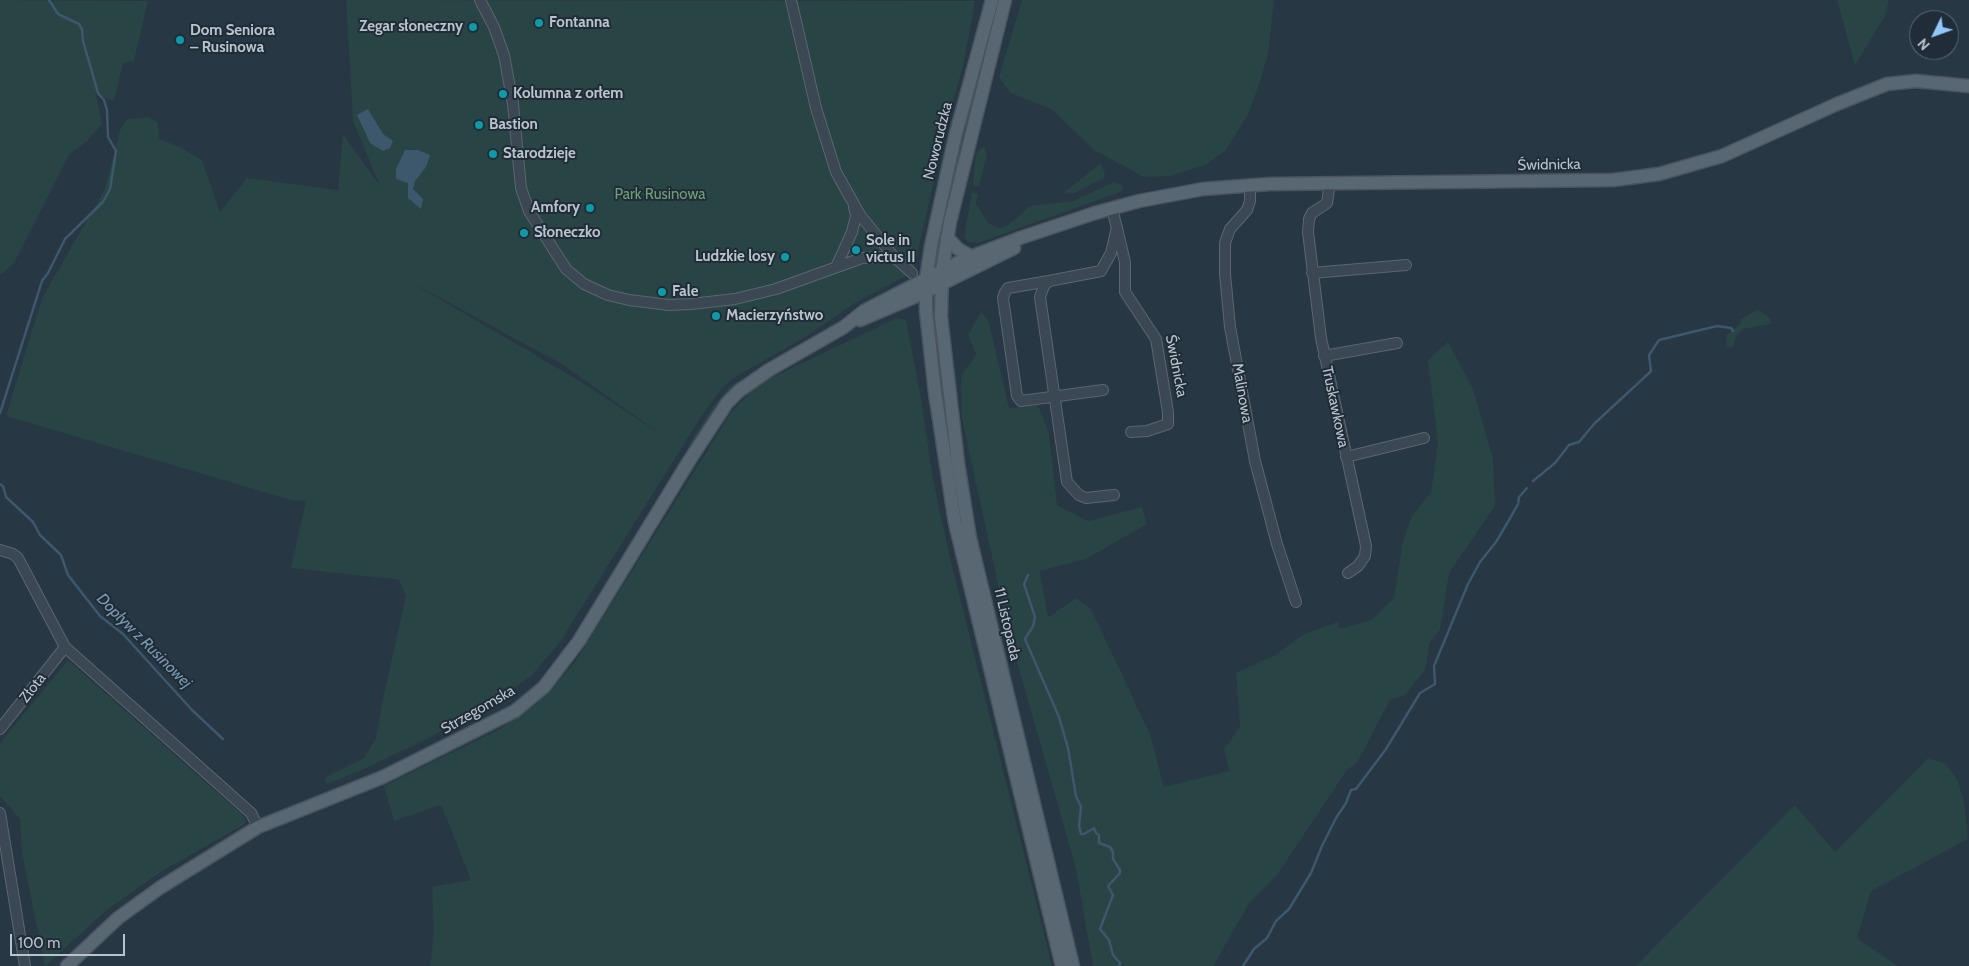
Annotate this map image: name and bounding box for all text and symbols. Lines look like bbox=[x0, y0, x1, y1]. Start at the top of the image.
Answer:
north arrow bbox=[1909, 10, 1959, 60]
place label: Fontanna bbox=[549, 14, 610, 32]
marker: Fontanna bbox=[533, 17, 545, 29]
place label: Zegar słoneczny bbox=[359, 18, 463, 36]
marker: Zegar słoneczny bbox=[467, 21, 479, 33]
place label: Dom Seniora – Rusinowa bbox=[190, 22, 275, 57]
marker: Dom Seniora – Rusinowa bbox=[174, 34, 186, 46]
text: N bbox=[1914, 35, 1934, 54]
place label: Kolumna z orłem bbox=[513, 85, 623, 103]
marker: Kolumna z orłem bbox=[497, 88, 509, 100]
street label: Noworudzka bbox=[920, 100, 956, 182]
place label: Bastion bbox=[489, 116, 538, 134]
marker: Bastion bbox=[473, 119, 485, 131]
place label: Starodzieje bbox=[503, 145, 576, 163]
marker: Starodzieje bbox=[487, 148, 499, 160]
street label: Świdnicka bbox=[1517, 155, 1581, 175]
park label: Park Rusinowa bbox=[614, 186, 706, 204]
place label: Amfory bbox=[531, 199, 580, 217]
marker: Amfory bbox=[584, 202, 596, 214]
place label: Słoneczko bbox=[534, 224, 601, 242]
marker: Słoneczko bbox=[518, 227, 530, 239]
place label: Sole in victus II bbox=[866, 232, 915, 267]
marker: Sole in victus II bbox=[850, 244, 862, 256]
place label: Ludzkie losy bbox=[695, 248, 775, 266]
marker: Ludzkie losy bbox=[779, 251, 791, 263]
place label: Fale bbox=[672, 283, 698, 301]
marker: Fale bbox=[656, 286, 668, 298]
place label: Macierzyństwo bbox=[726, 307, 823, 325]
marker: Macierzyństwo bbox=[710, 310, 722, 322]
street label: Świdnicka bbox=[1161, 333, 1191, 399]
street label: Malinowa bbox=[1228, 362, 1256, 424]
street label: Truskawkowa bbox=[1318, 365, 1352, 449]
street label: 11 Listopada bbox=[990, 586, 1024, 662]
water label: Dopływ z Rusinowej bbox=[92, 589, 196, 693]
street label: Złota bbox=[16, 670, 50, 706]
street label: Strzegomska bbox=[438, 682, 518, 738]
scale bar bbox=[12, 924, 128, 956]
text: 100 m bbox=[18, 934, 60, 952]

